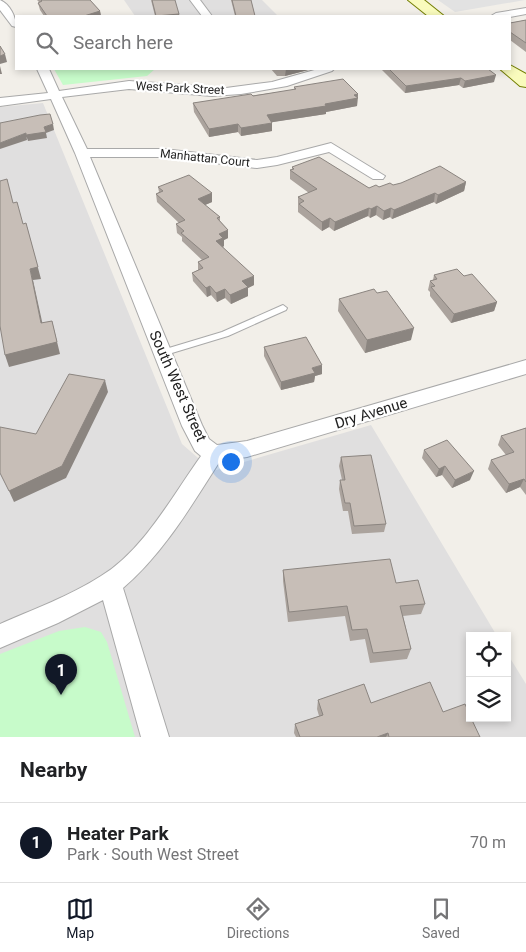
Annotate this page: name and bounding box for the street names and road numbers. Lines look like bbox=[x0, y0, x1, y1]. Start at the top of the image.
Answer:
street label: West Park Street bbox=[135, 79, 225, 97]
street label: Manhattan Court bbox=[159, 146, 251, 170]
street label: South West Street bbox=[145, 328, 211, 444]
street label: Dry Avenue bbox=[333, 393, 409, 433]

